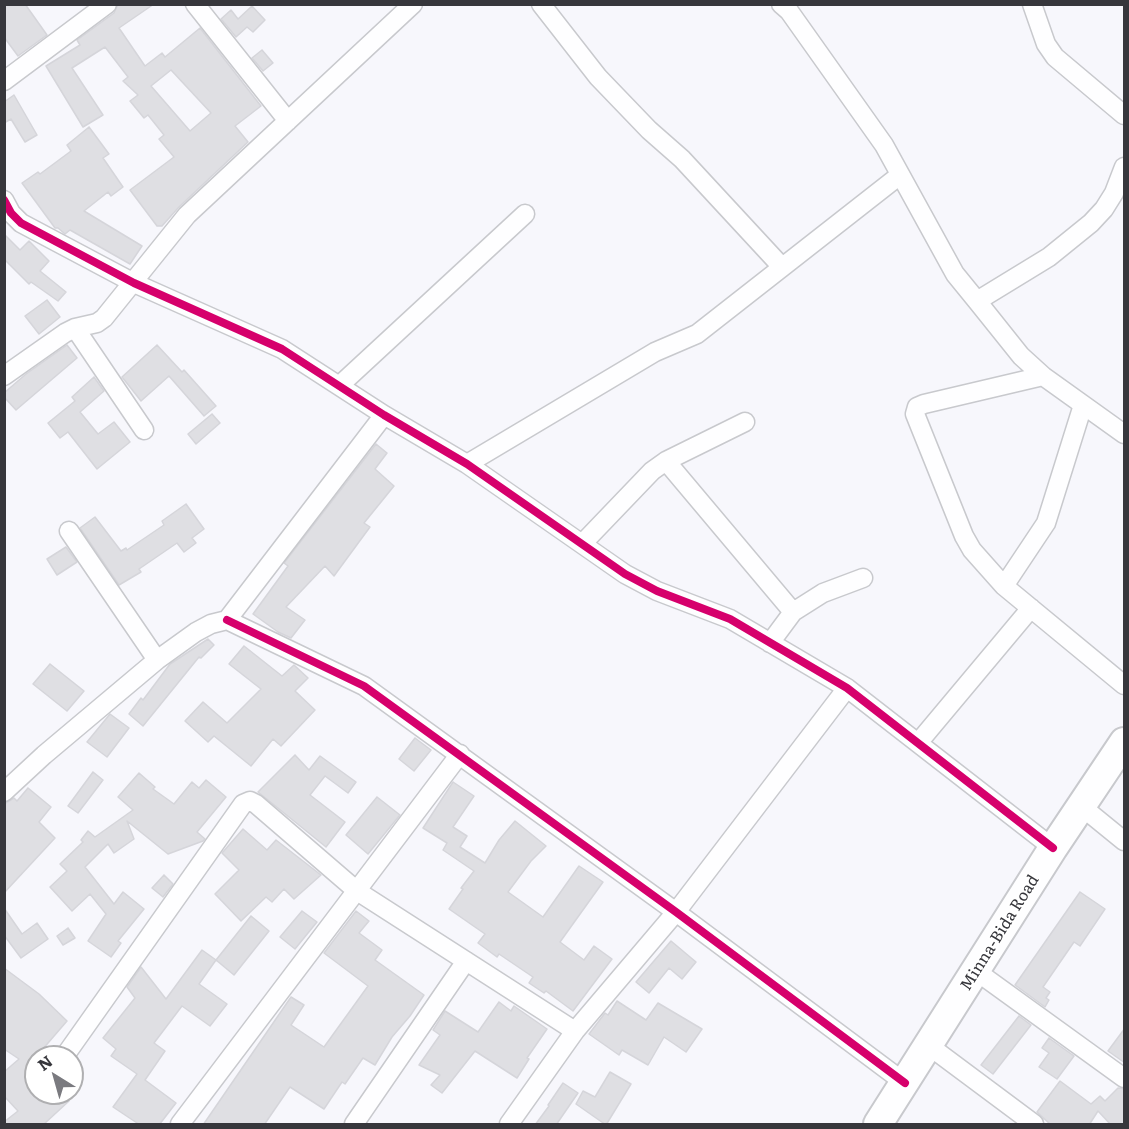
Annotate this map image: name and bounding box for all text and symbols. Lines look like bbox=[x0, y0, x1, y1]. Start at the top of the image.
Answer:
street label: Minna-Bida Road bbox=[957, 872, 1043, 994]
north arrow bbox=[24, 1045, 84, 1105]
text: N bbox=[32, 1049, 57, 1076]

